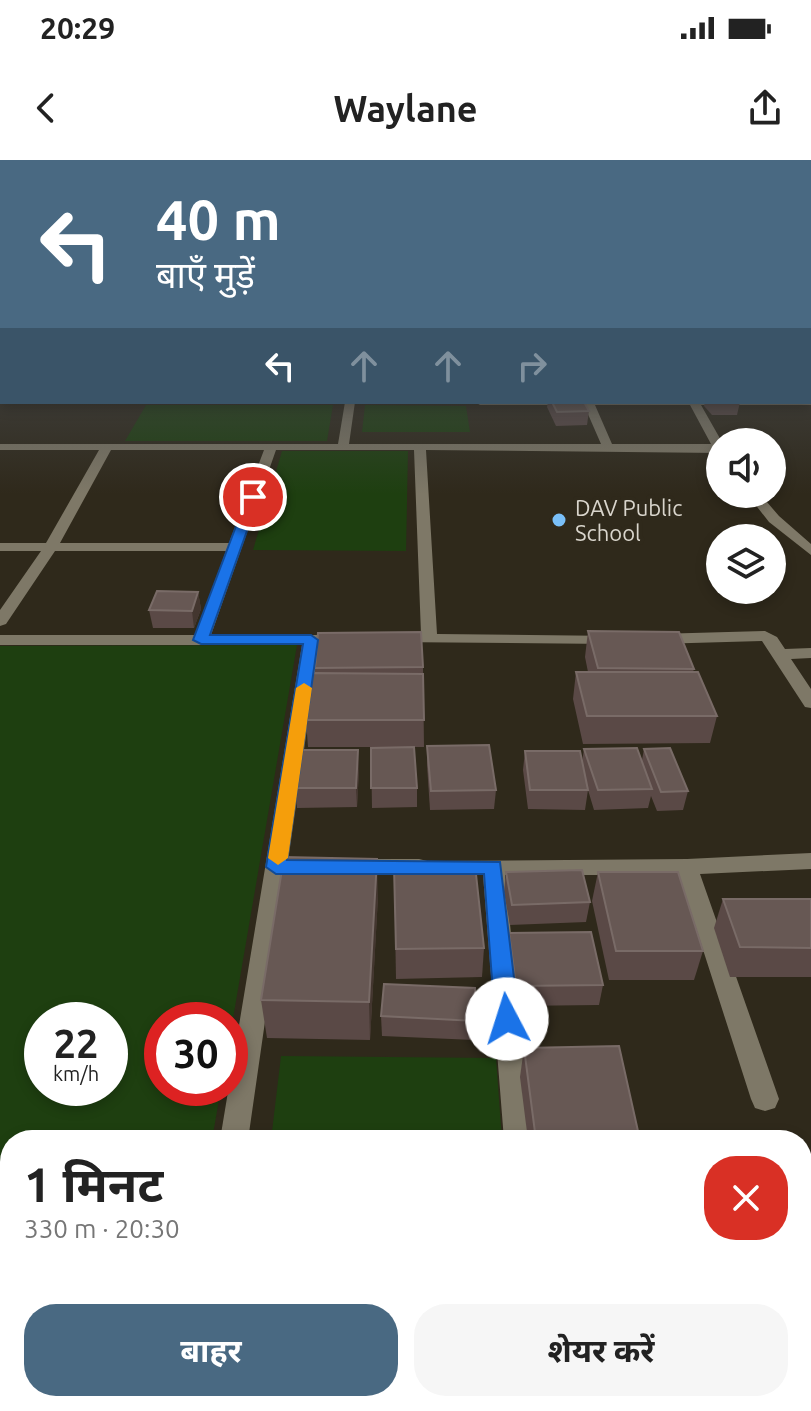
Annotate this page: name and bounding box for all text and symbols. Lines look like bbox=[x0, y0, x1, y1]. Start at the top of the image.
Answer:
text: 20:29 bbox=[40, 11, 115, 45]
icon: back bbox=[24, 86, 68, 130]
icon: share bbox=[743, 86, 787, 130]
text: Waylane bbox=[334, 88, 477, 129]
text: 40 m bbox=[156, 188, 281, 251]
icon: left bbox=[24, 192, 128, 296]
text: बाएँ मुड़ें bbox=[156, 254, 255, 295]
icon: left bbox=[258, 344, 302, 388]
icon: ahead bbox=[342, 344, 386, 388]
icon: ahead bbox=[426, 344, 470, 388]
icon: right bbox=[510, 344, 554, 388]
map controls bbox=[706, 428, 786, 604]
button: sound bbox=[706, 428, 786, 508]
pin bbox=[219, 463, 287, 531]
icon: arrive bbox=[231, 475, 275, 519]
place label: DAV Public School bbox=[575, 495, 682, 545]
marker: DAV Public School bbox=[550, 511, 568, 529]
button: layers bbox=[706, 524, 786, 604]
position arrow bbox=[465, 977, 549, 1061]
speed limit sign: 30 bbox=[144, 1002, 248, 1106]
text: 22 bbox=[53, 1021, 99, 1066]
text: km/h bbox=[53, 1062, 99, 1085]
button: close bbox=[704, 1156, 788, 1240]
text: 1 मिनट bbox=[24, 1157, 163, 1211]
text: 330 m · 20:30 bbox=[24, 1214, 180, 1243]
button: बाहर bbox=[24, 1304, 398, 1396]
button: शेयर करें bbox=[414, 1304, 788, 1396]

